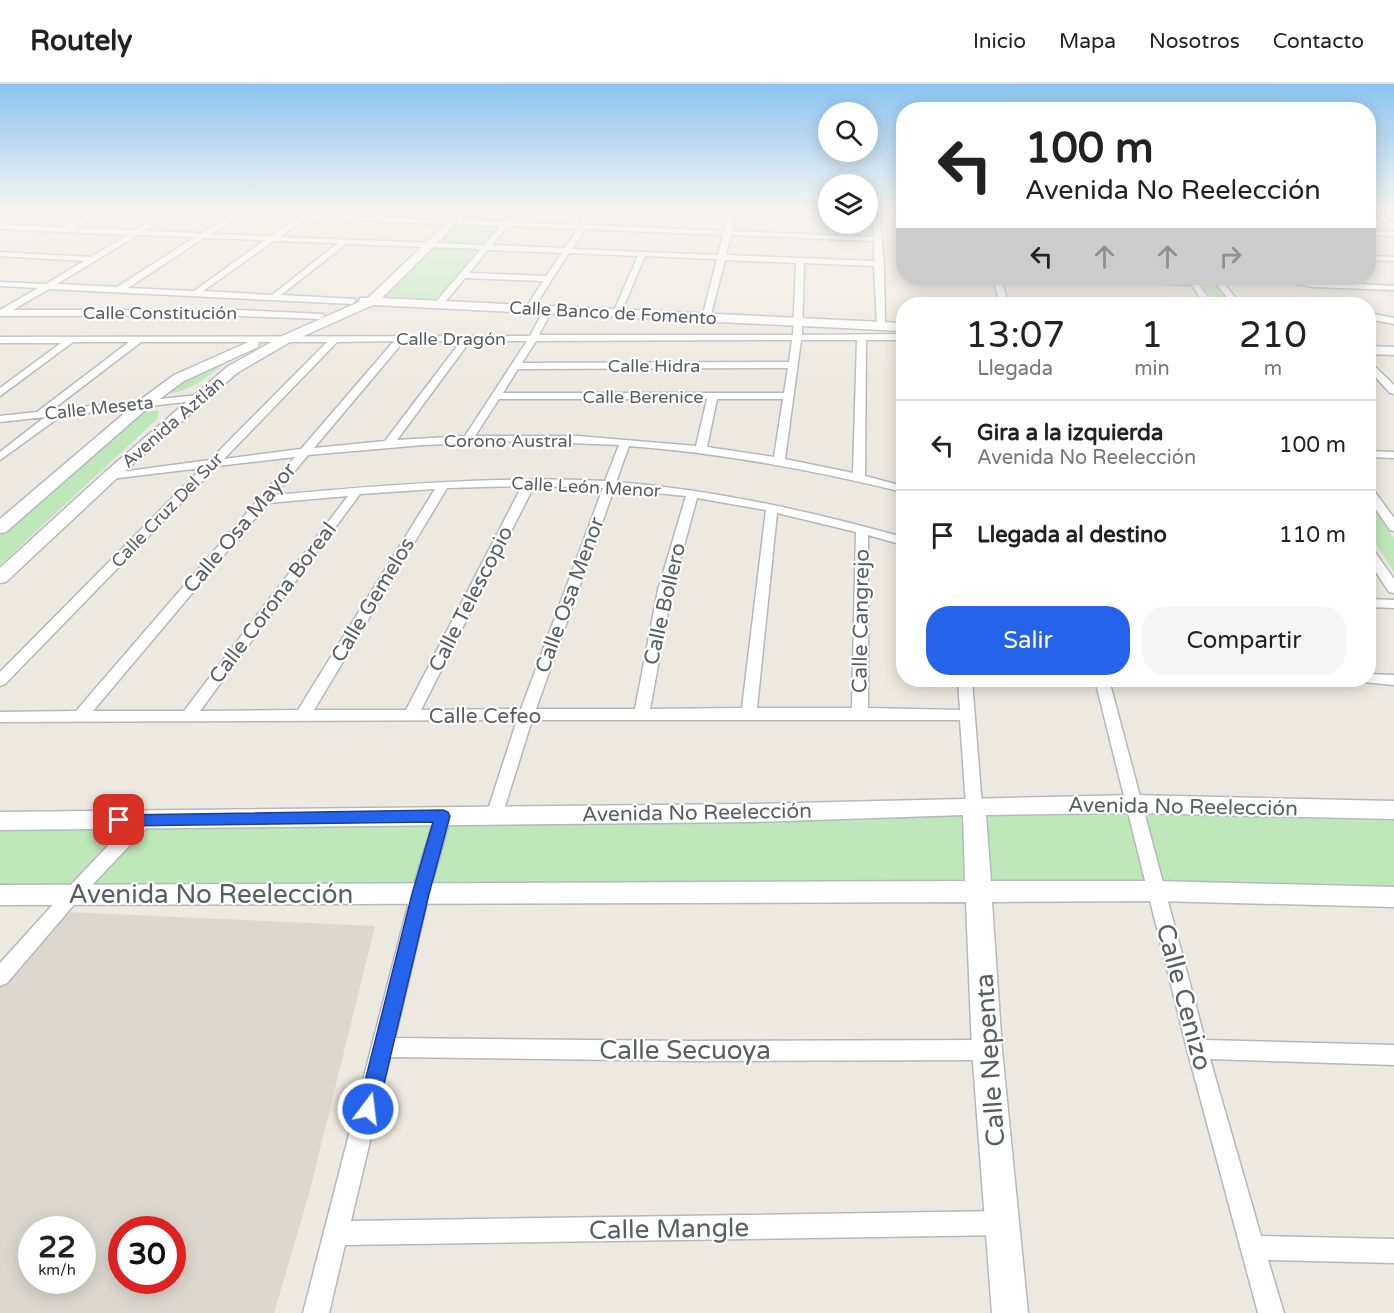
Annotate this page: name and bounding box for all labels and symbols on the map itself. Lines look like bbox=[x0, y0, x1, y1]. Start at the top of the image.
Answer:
street label: Calle Banco de Fomento bbox=[509, 297, 717, 329]
street label: Calle Constitución bbox=[83, 302, 237, 324]
street label: Calle Dragón bbox=[396, 328, 506, 350]
street label: Calle Hidra bbox=[608, 355, 700, 377]
street label: Avenida Aztlán bbox=[117, 371, 229, 473]
street label: Calle Berenice bbox=[583, 386, 704, 408]
street label: Calle Meseta bbox=[43, 391, 155, 425]
street label: Corono Austral bbox=[444, 430, 572, 452]
street label: Calle Cruz Del Sur bbox=[106, 448, 228, 572]
street label: Calle Osa Mayor bbox=[178, 458, 302, 598]
street label: Calle León Menor bbox=[511, 472, 661, 502]
street label: Calle Osa Menor bbox=[530, 514, 610, 676]
street label: Calle Corona Boreal bbox=[204, 517, 342, 689]
street label: Calle Telescopio bbox=[424, 522, 518, 676]
street label: Calle Gemelos bbox=[326, 533, 420, 667]
street label: Calle Bollero bbox=[639, 541, 691, 667]
street label: Calle Cangrejo bbox=[847, 549, 875, 693]
street label: Calle Cefeo bbox=[429, 704, 541, 729]
street label: Avenida No Reelección bbox=[1068, 792, 1298, 822]
pin bbox=[93, 794, 144, 845]
street label: Avenida No Reelección bbox=[582, 798, 812, 828]
street label: Avenida No Reelección bbox=[69, 879, 353, 910]
street label: Calle Cenizo bbox=[1150, 920, 1218, 1074]
street label: Calle Nepenta bbox=[968, 972, 1012, 1148]
street label: Calle Secuoya bbox=[599, 1035, 771, 1066]
position arrow bbox=[336, 1077, 400, 1141]
street label: Calle Mangle bbox=[589, 1212, 749, 1246]
speed limit sign: 30 bbox=[108, 1216, 186, 1294]

